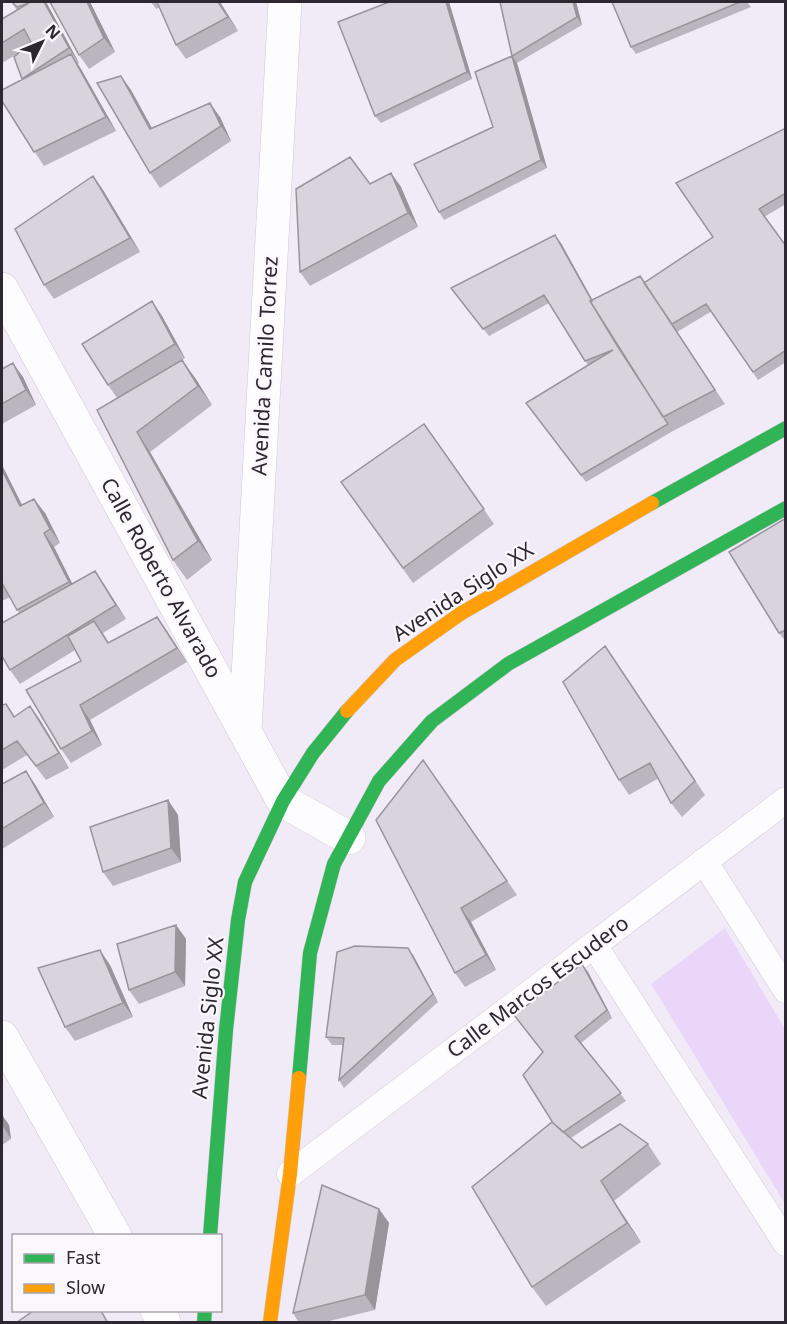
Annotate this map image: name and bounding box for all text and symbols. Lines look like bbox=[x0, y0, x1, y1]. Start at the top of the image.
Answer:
north arrow bbox=[12, 12, 72, 72]
text: N bbox=[40, 20, 65, 44]
street label: Avenida Camilo Torrez bbox=[244, 255, 284, 476]
street label: Calle Roberto Alvarado bbox=[95, 472, 229, 683]
street label: Avenida Siglo XX bbox=[387, 535, 539, 647]
street label: Calle Marcos Escudero bbox=[441, 908, 634, 1064]
street label: Avenida Siglo XX bbox=[185, 935, 229, 1100]
legend bbox=[12, 1234, 222, 1312]
text: Fast bbox=[66, 1245, 101, 1269]
text: Slow bbox=[66, 1275, 105, 1299]

